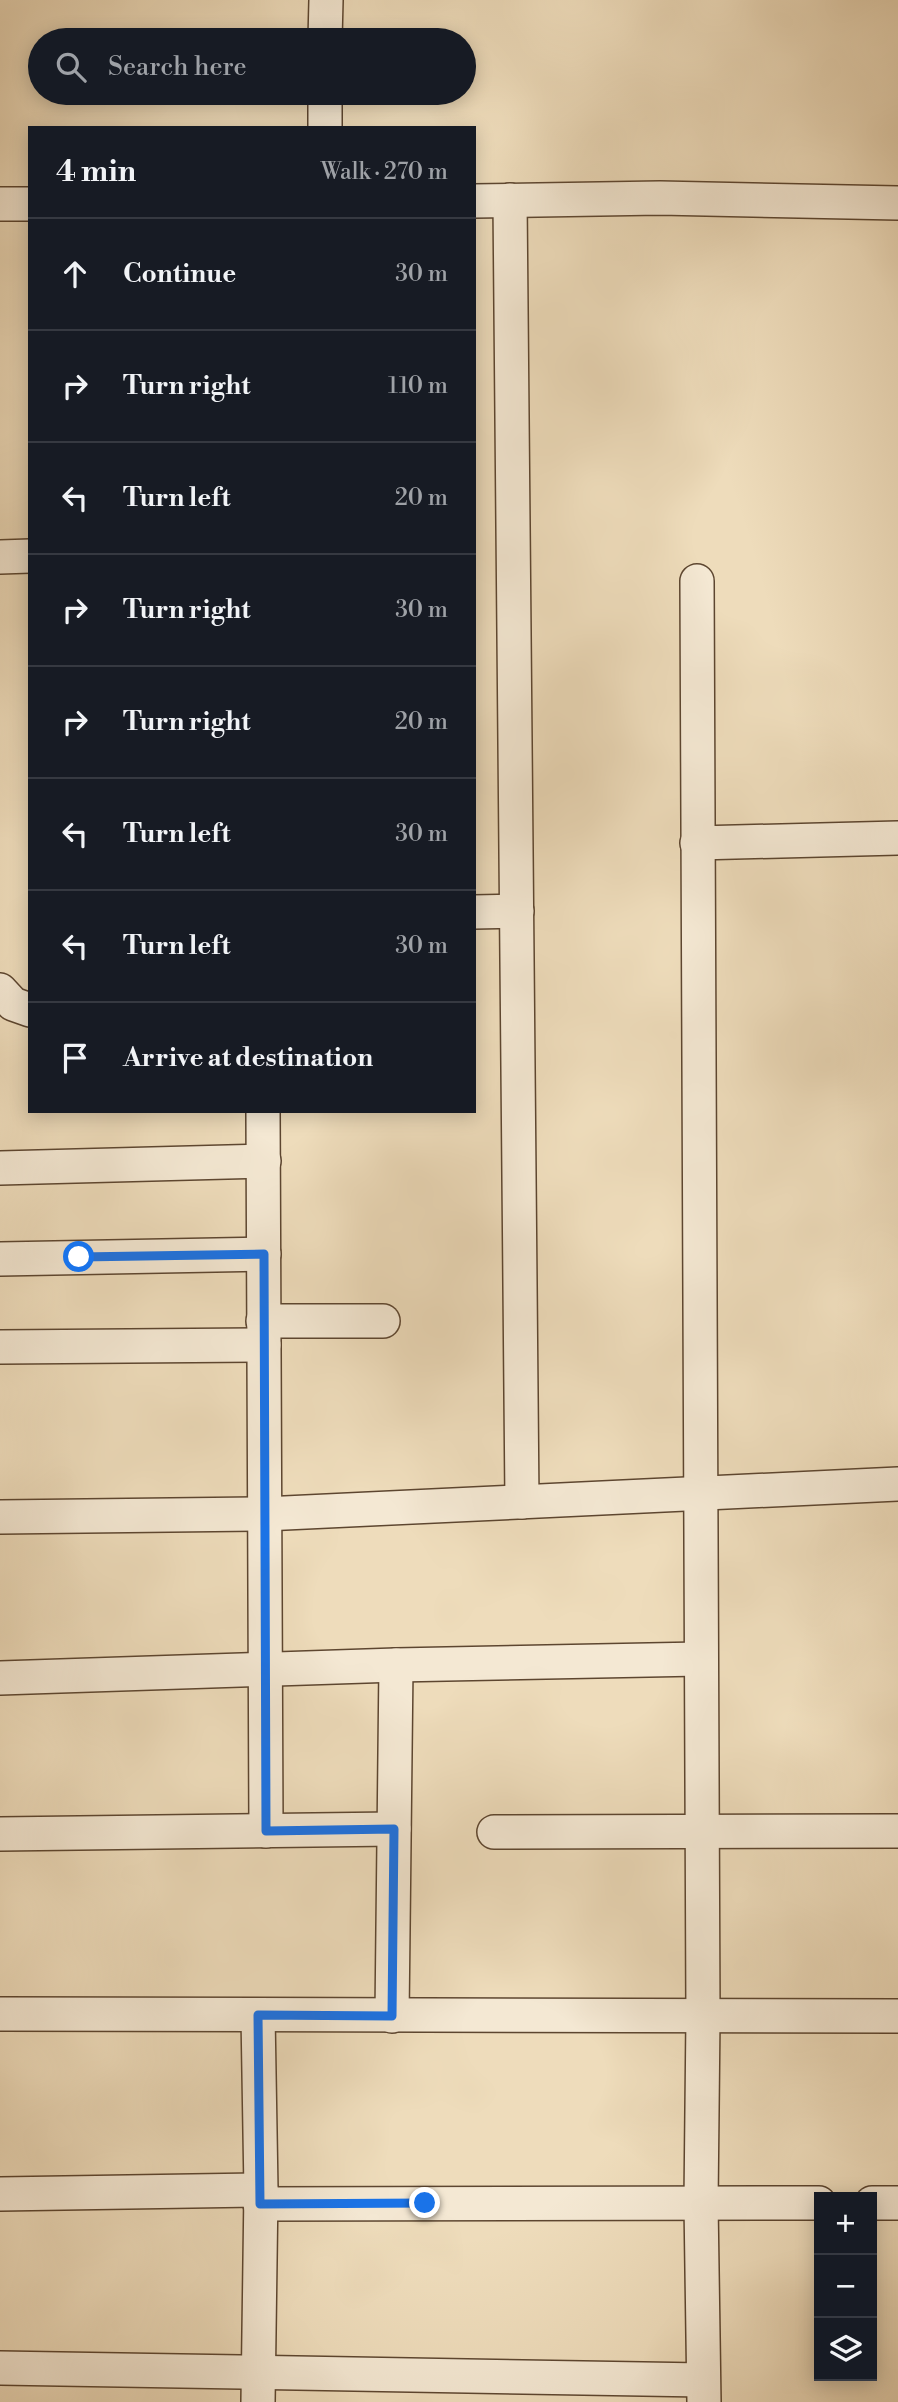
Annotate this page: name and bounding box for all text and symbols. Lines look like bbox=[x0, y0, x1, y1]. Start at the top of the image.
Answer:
search box bbox=[28, 28, 476, 105]
icon: search bbox=[52, 48, 90, 86]
text: Search here bbox=[108, 51, 247, 83]
text: 4 min bbox=[56, 153, 136, 191]
text: Walk · 270 m bbox=[321, 158, 448, 186]
icon: ahead bbox=[56, 255, 94, 293]
text: Continue bbox=[123, 258, 236, 290]
text: 30 m bbox=[395, 260, 448, 288]
icon: right bbox=[56, 367, 94, 405]
text: Turn right bbox=[123, 370, 251, 402]
text: 110 m bbox=[388, 372, 448, 400]
icon: left bbox=[56, 479, 94, 517]
text: Turn left bbox=[123, 482, 231, 514]
text: 20 m bbox=[395, 484, 448, 512]
icon: right bbox=[56, 591, 94, 629]
text: Turn right bbox=[123, 594, 251, 626]
text: 30 m bbox=[395, 596, 448, 624]
icon: right bbox=[56, 703, 94, 741]
text: Turn right bbox=[123, 706, 251, 738]
text: 20 m bbox=[395, 708, 448, 736]
icon: left bbox=[56, 815, 94, 853]
text: Turn left bbox=[123, 818, 231, 850]
text: 30 m bbox=[395, 820, 448, 848]
icon: left bbox=[56, 927, 94, 965]
text: Turn left bbox=[123, 930, 231, 962]
text: 30 m bbox=[395, 932, 448, 960]
icon: arrive bbox=[56, 1039, 94, 1077]
text: Arrive at destination bbox=[123, 1042, 373, 1074]
route start bbox=[63, 1241, 94, 1272]
route end bbox=[409, 2187, 440, 2218]
map controls bbox=[814, 2192, 877, 2381]
button: + bbox=[814, 2192, 877, 2255]
button: − bbox=[814, 2255, 877, 2318]
button: layers bbox=[814, 2318, 877, 2381]

